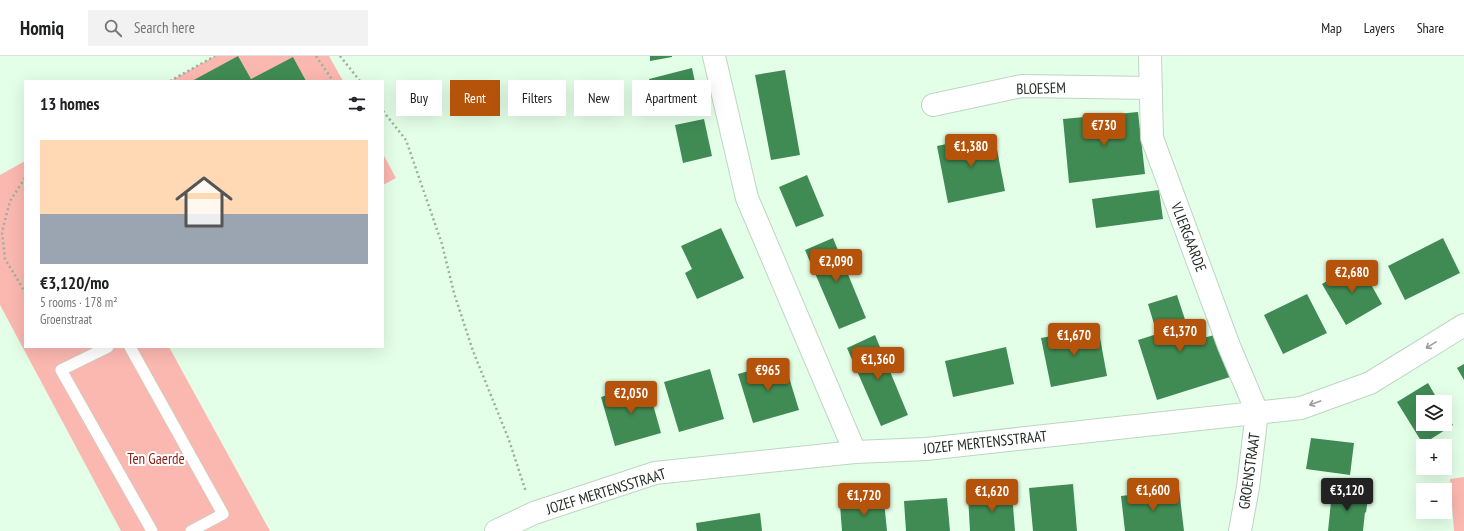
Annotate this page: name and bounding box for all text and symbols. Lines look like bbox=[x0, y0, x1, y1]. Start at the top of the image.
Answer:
search box bbox=[88, 10, 368, 46]
text: Homiq bbox=[20, 16, 64, 40]
icon: search bbox=[102, 17, 124, 39]
text: Search here bbox=[134, 18, 195, 37]
text: Map bbox=[1321, 19, 1342, 37]
text: Layers bbox=[1364, 19, 1395, 37]
text: Share bbox=[1417, 19, 1444, 37]
street label: BLOESEM bbox=[1016, 78, 1066, 98]
chip: Buy bbox=[396, 80, 442, 116]
chip: Rent bbox=[450, 80, 500, 116]
chip: Filters bbox=[508, 80, 566, 116]
chip: New bbox=[574, 80, 624, 116]
chip: Apartment bbox=[632, 80, 711, 116]
text: 13 homes bbox=[40, 93, 99, 115]
icon: filters bbox=[346, 93, 368, 115]
pin: €730 bbox=[1080, 113, 1128, 147]
text: €730 bbox=[1092, 117, 1116, 134]
pin: €1,380 bbox=[938, 134, 1004, 168]
text: €1,380 bbox=[954, 138, 988, 155]
icon: home bbox=[168, 166, 240, 238]
street label: VLIERGAARDE bbox=[1167, 199, 1211, 274]
pin: €2,090 bbox=[803, 249, 869, 283]
text: €2,090 bbox=[819, 253, 853, 270]
pin: €2,680 bbox=[1319, 260, 1385, 294]
text: €2,680 bbox=[1335, 264, 1369, 281]
text: €3,120/mo bbox=[40, 272, 109, 294]
text: 5 rooms · 178 m² bbox=[40, 294, 118, 311]
text: Groenstraat bbox=[40, 311, 92, 328]
pin: €1,370 bbox=[1147, 319, 1213, 353]
pin: €1,670 bbox=[1041, 323, 1107, 357]
text: €1,370 bbox=[1163, 323, 1197, 340]
text: €1,670 bbox=[1057, 327, 1091, 344]
one-way arrow bbox=[1425, 342, 1437, 350]
pin: €1,360 bbox=[845, 347, 911, 381]
text: €1,360 bbox=[861, 351, 895, 368]
pin: €965 bbox=[744, 358, 792, 392]
text: €965 bbox=[756, 362, 780, 379]
pin: €2,050 bbox=[598, 381, 664, 415]
text: €2,050 bbox=[614, 385, 648, 402]
map controls bbox=[1416, 395, 1452, 519]
button: layers bbox=[1416, 395, 1452, 431]
one-way arrow bbox=[1309, 399, 1321, 407]
street label: JOZEF MERTENSSTRAAT bbox=[921, 426, 1048, 458]
street label: GROENSTRAAT bbox=[1234, 431, 1264, 510]
button: + bbox=[1416, 439, 1452, 475]
park label: Ten Gaerde bbox=[127, 449, 185, 468]
street label: JOZEF MERTENSSTRAAT bbox=[543, 464, 668, 519]
pin: €1,600 bbox=[1120, 478, 1186, 512]
pin: €3,120 bbox=[1314, 478, 1380, 512]
pin: €1,620 bbox=[959, 479, 1025, 513]
text: €1,600 bbox=[1136, 482, 1170, 499]
text: €3,120 bbox=[1330, 482, 1364, 499]
pin: €1,720 bbox=[831, 483, 897, 517]
text: €1,620 bbox=[975, 483, 1009, 500]
button: − bbox=[1416, 483, 1452, 519]
text: €1,720 bbox=[847, 487, 881, 504]

